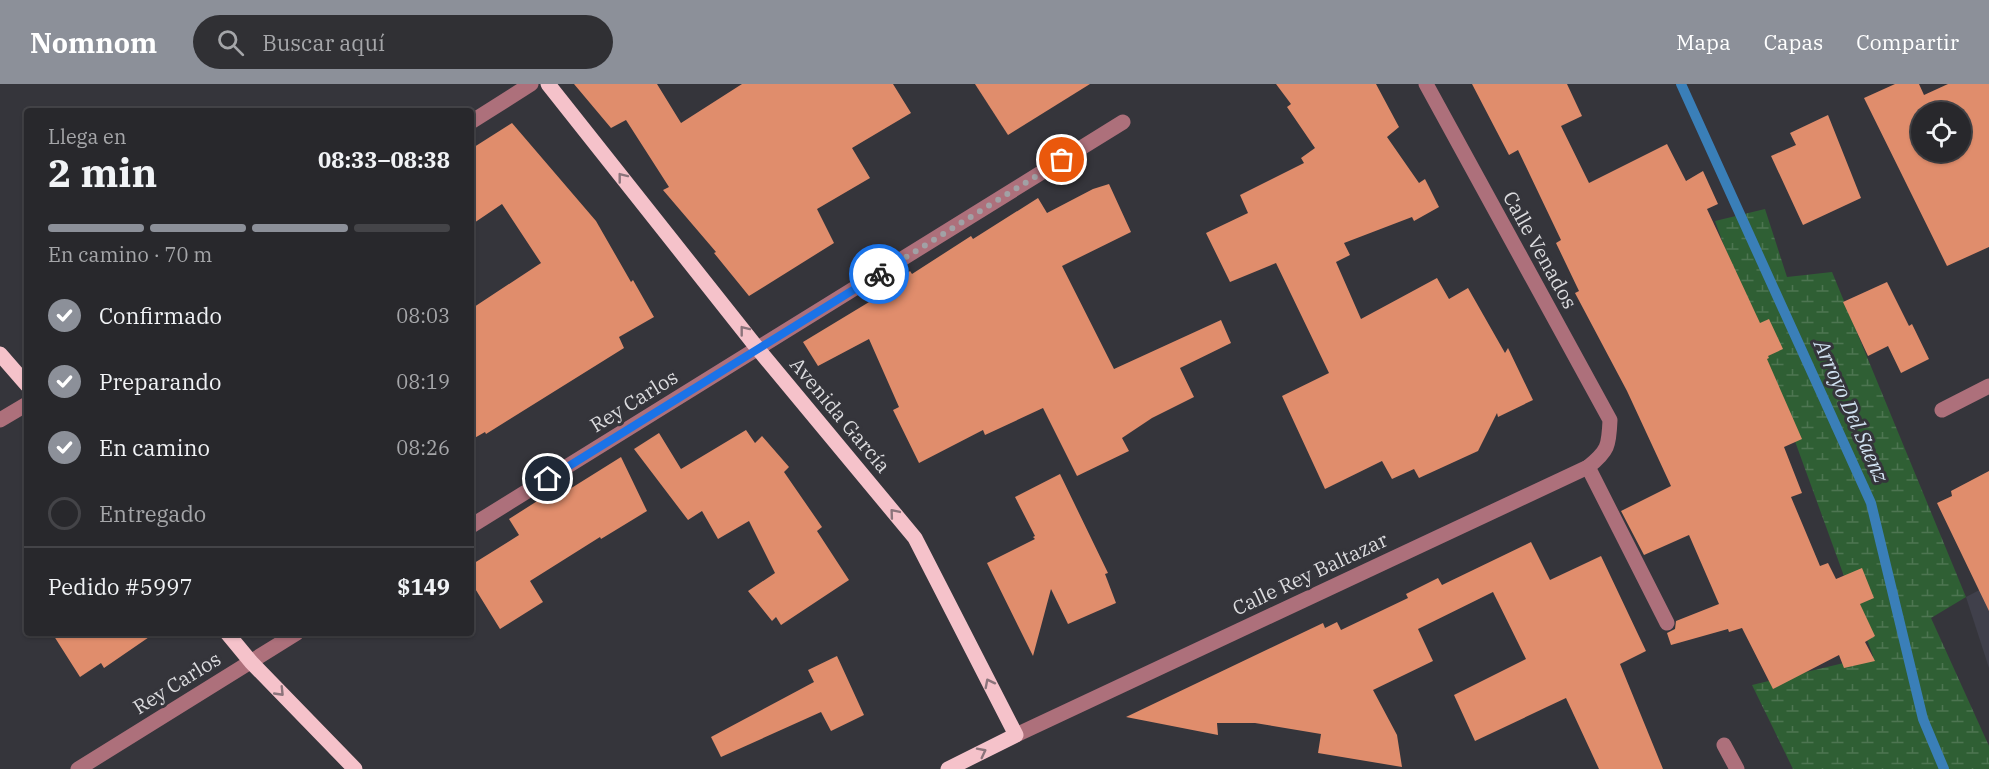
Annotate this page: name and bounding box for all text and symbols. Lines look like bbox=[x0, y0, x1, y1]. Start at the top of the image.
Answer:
search box bbox=[193, 15, 613, 69]
text: Nomnom bbox=[30, 24, 157, 61]
icon: search bbox=[214, 26, 247, 59]
text: Buscar aquí bbox=[262, 28, 385, 57]
text: Mapa bbox=[1676, 28, 1731, 56]
text: Capas bbox=[1764, 28, 1823, 56]
text: Compartir bbox=[1856, 28, 1959, 56]
map controls bbox=[1911, 102, 1971, 162]
button: locate bbox=[1911, 102, 1971, 162]
text: Llega en bbox=[48, 123, 126, 150]
pin bbox=[1036, 134, 1087, 185]
icon: bag bbox=[1045, 143, 1078, 176]
text: 08:33–08:38 bbox=[318, 145, 450, 174]
text: 2 min bbox=[48, 147, 157, 198]
one-way arrow bbox=[619, 173, 630, 184]
street label: Calle Venados bbox=[1497, 186, 1584, 314]
text: En camino · 70 m bbox=[48, 241, 212, 268]
courier bbox=[849, 244, 909, 304]
icon: bike bbox=[863, 258, 896, 291]
icon: check bbox=[48, 299, 81, 332]
text: Confirmado bbox=[99, 301, 222, 330]
text: 08:03 bbox=[396, 302, 450, 329]
one-way arrow bbox=[740, 326, 751, 337]
water label: Arroyo Del Saenz bbox=[1807, 333, 1896, 487]
street label: Avenida García bbox=[784, 351, 897, 478]
street label: Rey Carlos bbox=[585, 363, 683, 438]
icon: check bbox=[48, 365, 81, 398]
text: Preparando bbox=[99, 367, 221, 396]
text: 08:19 bbox=[396, 368, 450, 395]
icon: check bbox=[48, 431, 81, 464]
text: En camino bbox=[99, 433, 210, 462]
text: 08:26 bbox=[396, 434, 450, 461]
pin bbox=[522, 453, 573, 504]
icon: home bbox=[531, 462, 564, 495]
text: Entregado bbox=[99, 499, 206, 528]
one-way arrow bbox=[890, 509, 901, 520]
street label: Calle Rey Baltazar bbox=[1228, 526, 1392, 621]
text: Pedido #5997 bbox=[48, 572, 193, 601]
text: $149 bbox=[397, 572, 450, 601]
street label: Rey Carlos bbox=[128, 645, 226, 720]
one-way arrow bbox=[985, 678, 996, 689]
one-way arrow bbox=[273, 685, 284, 696]
one-way arrow bbox=[975, 748, 986, 759]

